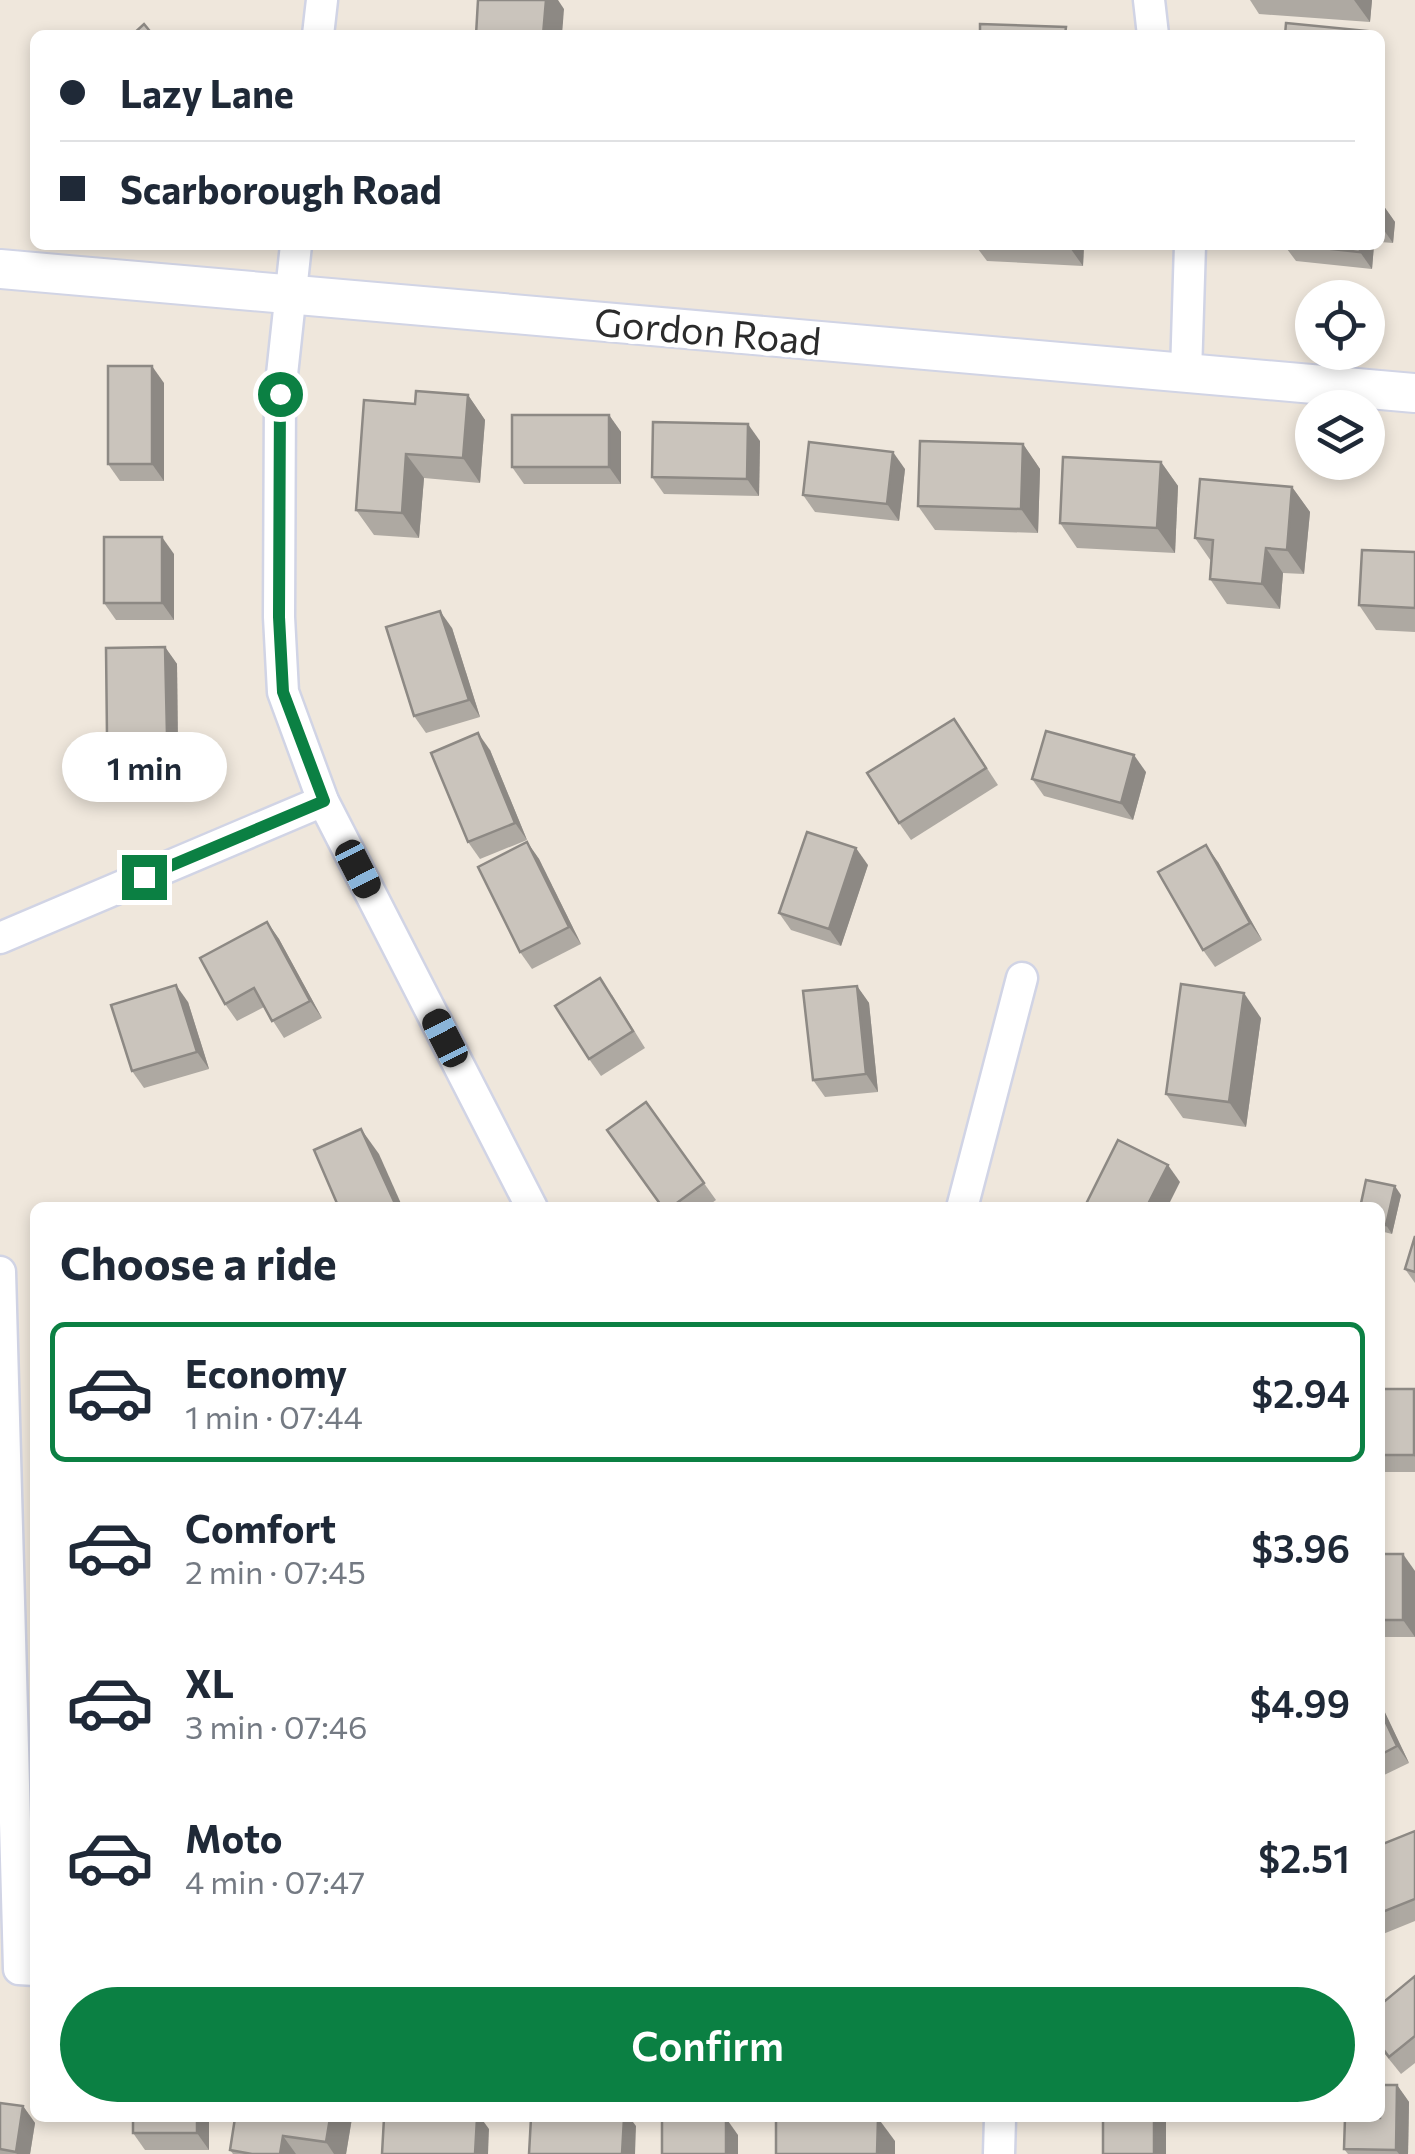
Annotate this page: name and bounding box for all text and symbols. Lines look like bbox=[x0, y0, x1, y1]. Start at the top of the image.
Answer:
text: Lazy Lane bbox=[120, 69, 294, 116]
text: Scarborough Road bbox=[120, 165, 442, 212]
map controls bbox=[1295, 280, 1385, 480]
button: locate bbox=[1295, 280, 1385, 370]
street label: Gordon Road bbox=[593, 297, 823, 363]
route start bbox=[258, 372, 303, 417]
button: layers bbox=[1295, 390, 1385, 480]
callout: 1 min bbox=[62, 732, 226, 802]
text: 1 min bbox=[107, 747, 182, 787]
car bbox=[331, 835, 385, 903]
route end bbox=[122, 855, 167, 900]
car bbox=[418, 1004, 472, 1072]
text: Choose a ride bbox=[60, 1234, 337, 1289]
icon: car bbox=[65, 1347, 155, 1437]
text: Economy bbox=[185, 1349, 347, 1396]
text: $2.94 bbox=[1251, 1369, 1350, 1416]
text: 1 min · 07:44 bbox=[185, 1396, 363, 1436]
icon: car bbox=[65, 1502, 155, 1592]
text: Comfort bbox=[185, 1504, 336, 1551]
text: $3.96 bbox=[1251, 1524, 1350, 1571]
text: 2 min · 07:45 bbox=[185, 1551, 366, 1591]
icon: car bbox=[65, 1657, 155, 1747]
text: XL bbox=[185, 1659, 234, 1706]
text: $4.99 bbox=[1250, 1679, 1350, 1726]
text: 3 min · 07:46 bbox=[185, 1706, 368, 1746]
icon: car bbox=[65, 1812, 155, 1902]
text: Moto bbox=[185, 1814, 283, 1861]
text: $2.51 bbox=[1258, 1834, 1350, 1881]
text: 4 min · 07:47 bbox=[185, 1861, 365, 1901]
button: Confirm bbox=[60, 1987, 1355, 2102]

